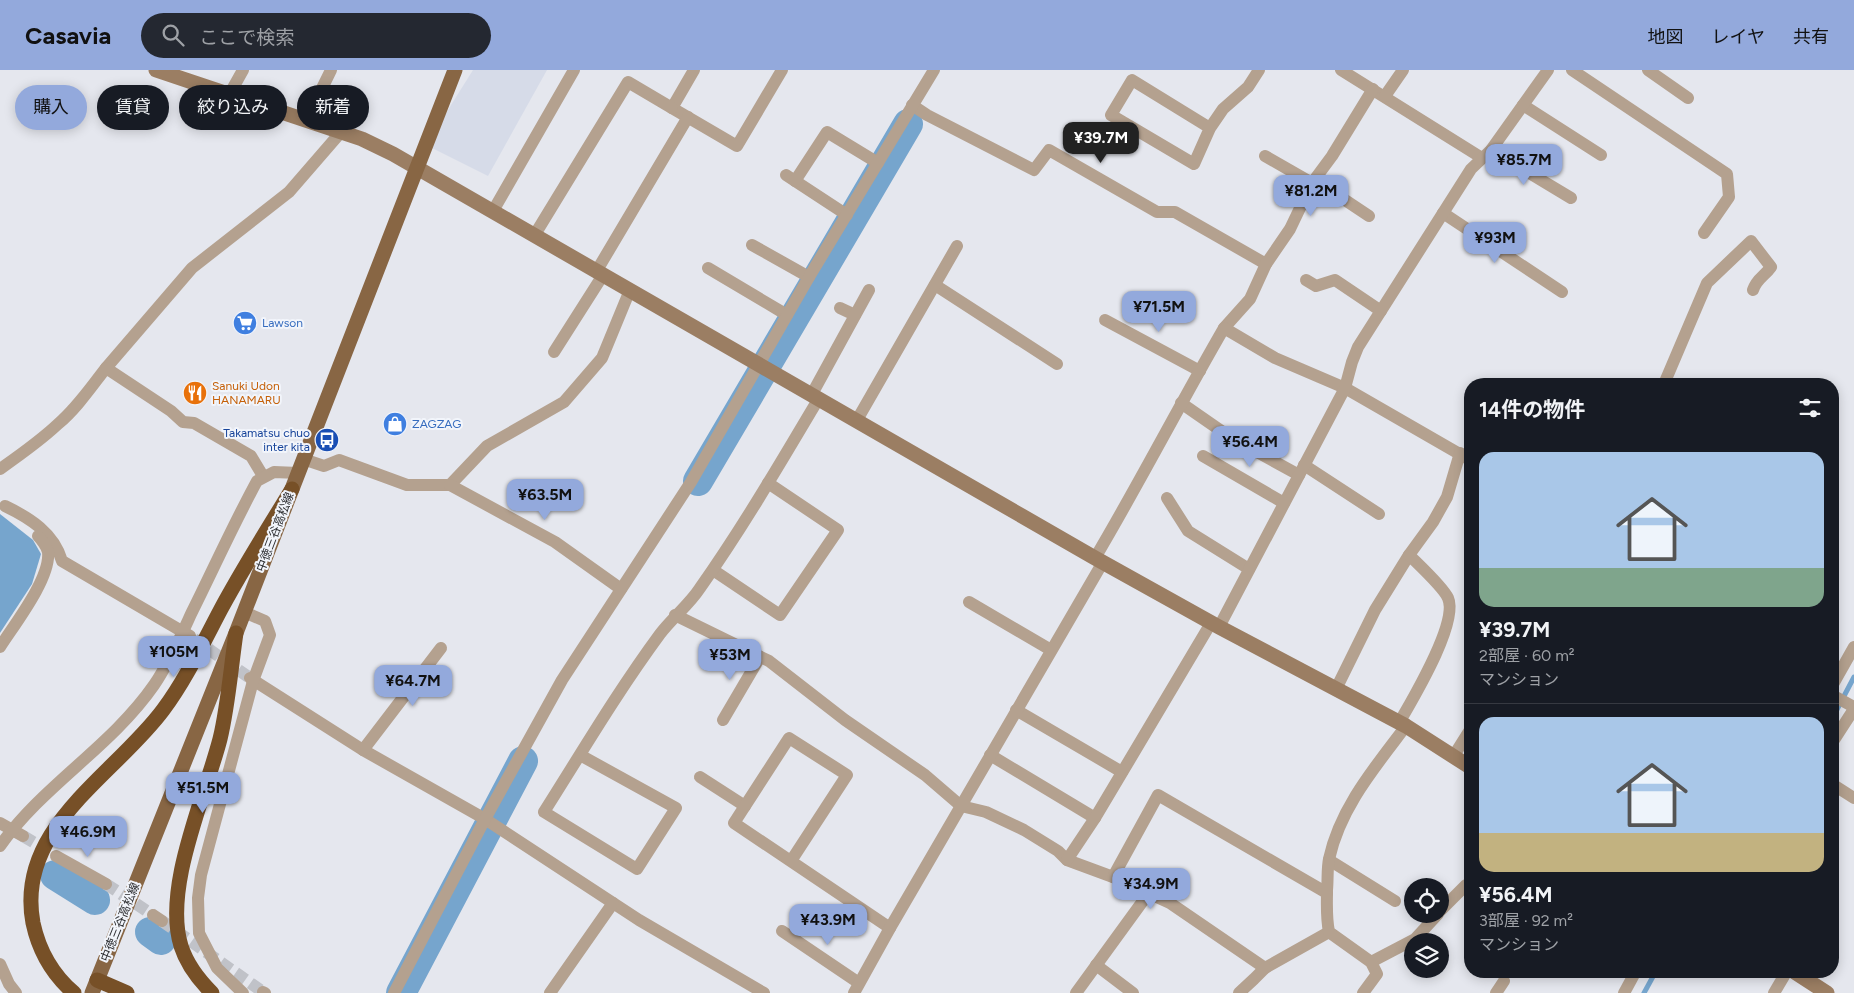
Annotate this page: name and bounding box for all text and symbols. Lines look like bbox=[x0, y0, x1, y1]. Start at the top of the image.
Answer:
search box bbox=[141, 13, 491, 58]
text: Casavia bbox=[25, 21, 111, 50]
icon: search bbox=[159, 21, 187, 49]
text: ここで検索 bbox=[199, 26, 294, 49]
text: 地図 bbox=[1648, 26, 1684, 48]
text: レイヤ bbox=[1712, 26, 1765, 48]
text: 共有 bbox=[1793, 26, 1829, 48]
chip: 購入 bbox=[15, 85, 87, 130]
chip: 賃貸 bbox=[97, 85, 169, 130]
chip: 絞り込み bbox=[179, 85, 287, 130]
chip: 新着 bbox=[297, 85, 369, 130]
pin: ¥39.7M bbox=[1060, 122, 1142, 164]
text: ¥39.7M bbox=[1074, 128, 1128, 147]
pin: ¥85.7M bbox=[1483, 144, 1565, 186]
text: ¥85.7M bbox=[1496, 150, 1552, 169]
pin: ¥81.2M bbox=[1270, 174, 1352, 217]
text: ¥81.2M bbox=[1284, 181, 1338, 200]
pin: ¥93M bbox=[1465, 222, 1525, 264]
text: ¥93M bbox=[1474, 228, 1516, 247]
pin: ¥71.5M bbox=[1118, 290, 1200, 333]
text: ¥71.5M bbox=[1133, 297, 1185, 316]
supermarket icon: Lawson bbox=[232, 310, 258, 336]
place label: Lawson bbox=[262, 316, 303, 330]
place label: Sanuki Udon HANAMARU bbox=[212, 379, 281, 407]
restaurant icon: Sanuki Udon HANAMARU bbox=[182, 380, 208, 406]
icon: filters bbox=[1796, 394, 1824, 422]
text: 14件の物件 bbox=[1479, 397, 1585, 422]
shop icon: ZAGZAG bbox=[382, 411, 408, 437]
place label: ZAGZAG bbox=[412, 417, 461, 431]
place label: Takamatsu chuo inter kita bbox=[223, 426, 310, 454]
pin: ¥56.4M bbox=[1209, 426, 1291, 468]
bus stop icon: Takamatsu chuo inter kita bbox=[314, 427, 340, 453]
text: ¥56.4M bbox=[1222, 432, 1278, 451]
pin: ¥63.5M bbox=[504, 478, 586, 521]
icon: home bbox=[1607, 484, 1697, 574]
text: ¥63.5M bbox=[518, 485, 572, 504]
street label: 中徳三谷高松線 bbox=[253, 490, 297, 574]
text: ¥39.7M bbox=[1479, 617, 1550, 642]
pin: ¥105M bbox=[139, 636, 209, 678]
pin: ¥53M bbox=[700, 638, 760, 681]
text: ¥105M bbox=[149, 642, 199, 661]
text: ¥53M bbox=[709, 645, 751, 664]
text: 2部屋 · 60 m² bbox=[1479, 646, 1575, 665]
pin: ¥64.7M bbox=[372, 664, 454, 707]
text: マンション bbox=[1479, 670, 1559, 689]
text: ¥64.7M bbox=[385, 671, 441, 690]
icon: home bbox=[1607, 750, 1697, 840]
pin: ¥51.5M bbox=[162, 772, 244, 814]
text: ¥51.5M bbox=[177, 778, 229, 797]
pin: ¥46.9M bbox=[47, 816, 129, 858]
text: ¥46.9M bbox=[60, 822, 116, 841]
pin: ¥34.9M bbox=[1110, 868, 1192, 910]
text: ¥34.9M bbox=[1123, 874, 1179, 893]
map controls bbox=[1404, 878, 1449, 978]
button: locate bbox=[1404, 878, 1449, 923]
street label: 中徳三谷高松線 bbox=[98, 880, 142, 964]
text: ¥56.4M bbox=[1479, 882, 1552, 907]
pin: ¥43.9M bbox=[787, 904, 869, 946]
text: ¥43.9M bbox=[800, 910, 856, 929]
text: 3部屋 · 92 m² bbox=[1479, 911, 1573, 930]
button: layers bbox=[1404, 933, 1449, 978]
text: マンション bbox=[1479, 935, 1559, 954]

